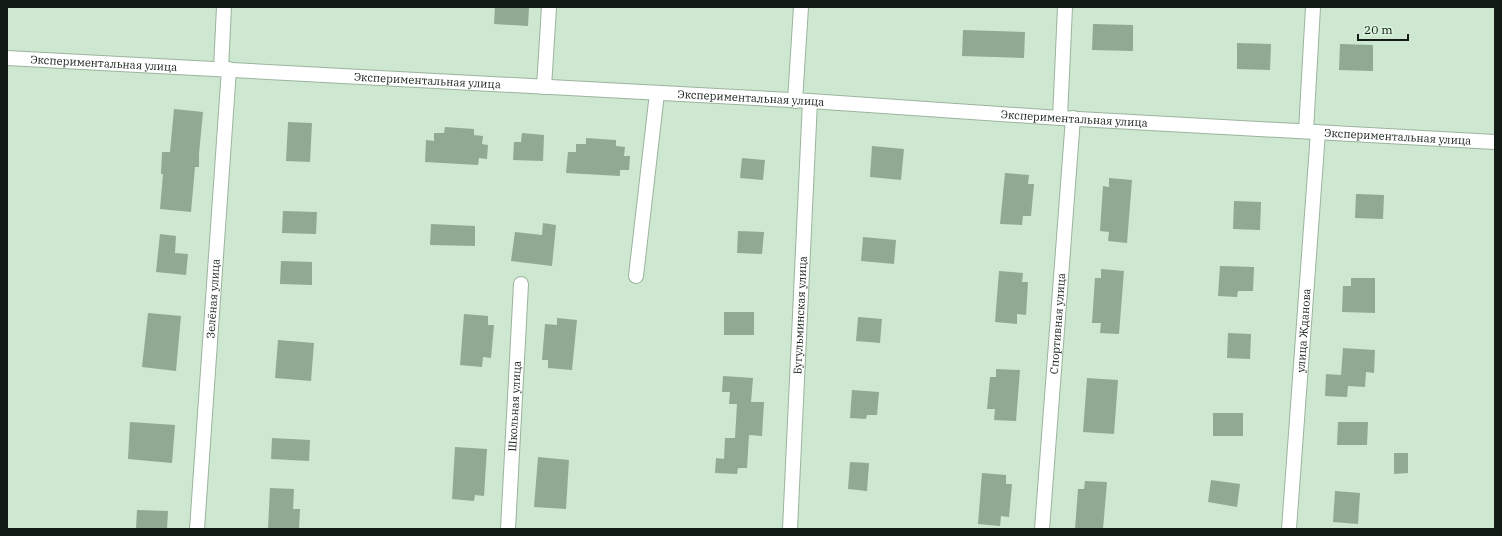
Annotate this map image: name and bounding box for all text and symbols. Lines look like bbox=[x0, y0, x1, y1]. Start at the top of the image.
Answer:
scale bar bbox=[1358, 16, 1408, 42]
text: 20 m bbox=[1364, 22, 1393, 37]
street label: Экспериментальная улица bbox=[30, 52, 178, 74]
street label: Экспериментальная улица bbox=[354, 70, 501, 91]
street label: Экспериментальная улица bbox=[677, 87, 825, 109]
street label: Экспериментальная улица bbox=[1000, 107, 1148, 130]
street label: Экспериментальная улица bbox=[1324, 126, 1472, 148]
street label: Бугульминская улица bbox=[790, 256, 810, 375]
street label: Зелёная улица bbox=[203, 258, 223, 339]
street label: Спортивная улица bbox=[1047, 272, 1068, 375]
street label: улица Жданова bbox=[1293, 288, 1314, 373]
street label: Школьная улица bbox=[505, 360, 524, 452]

